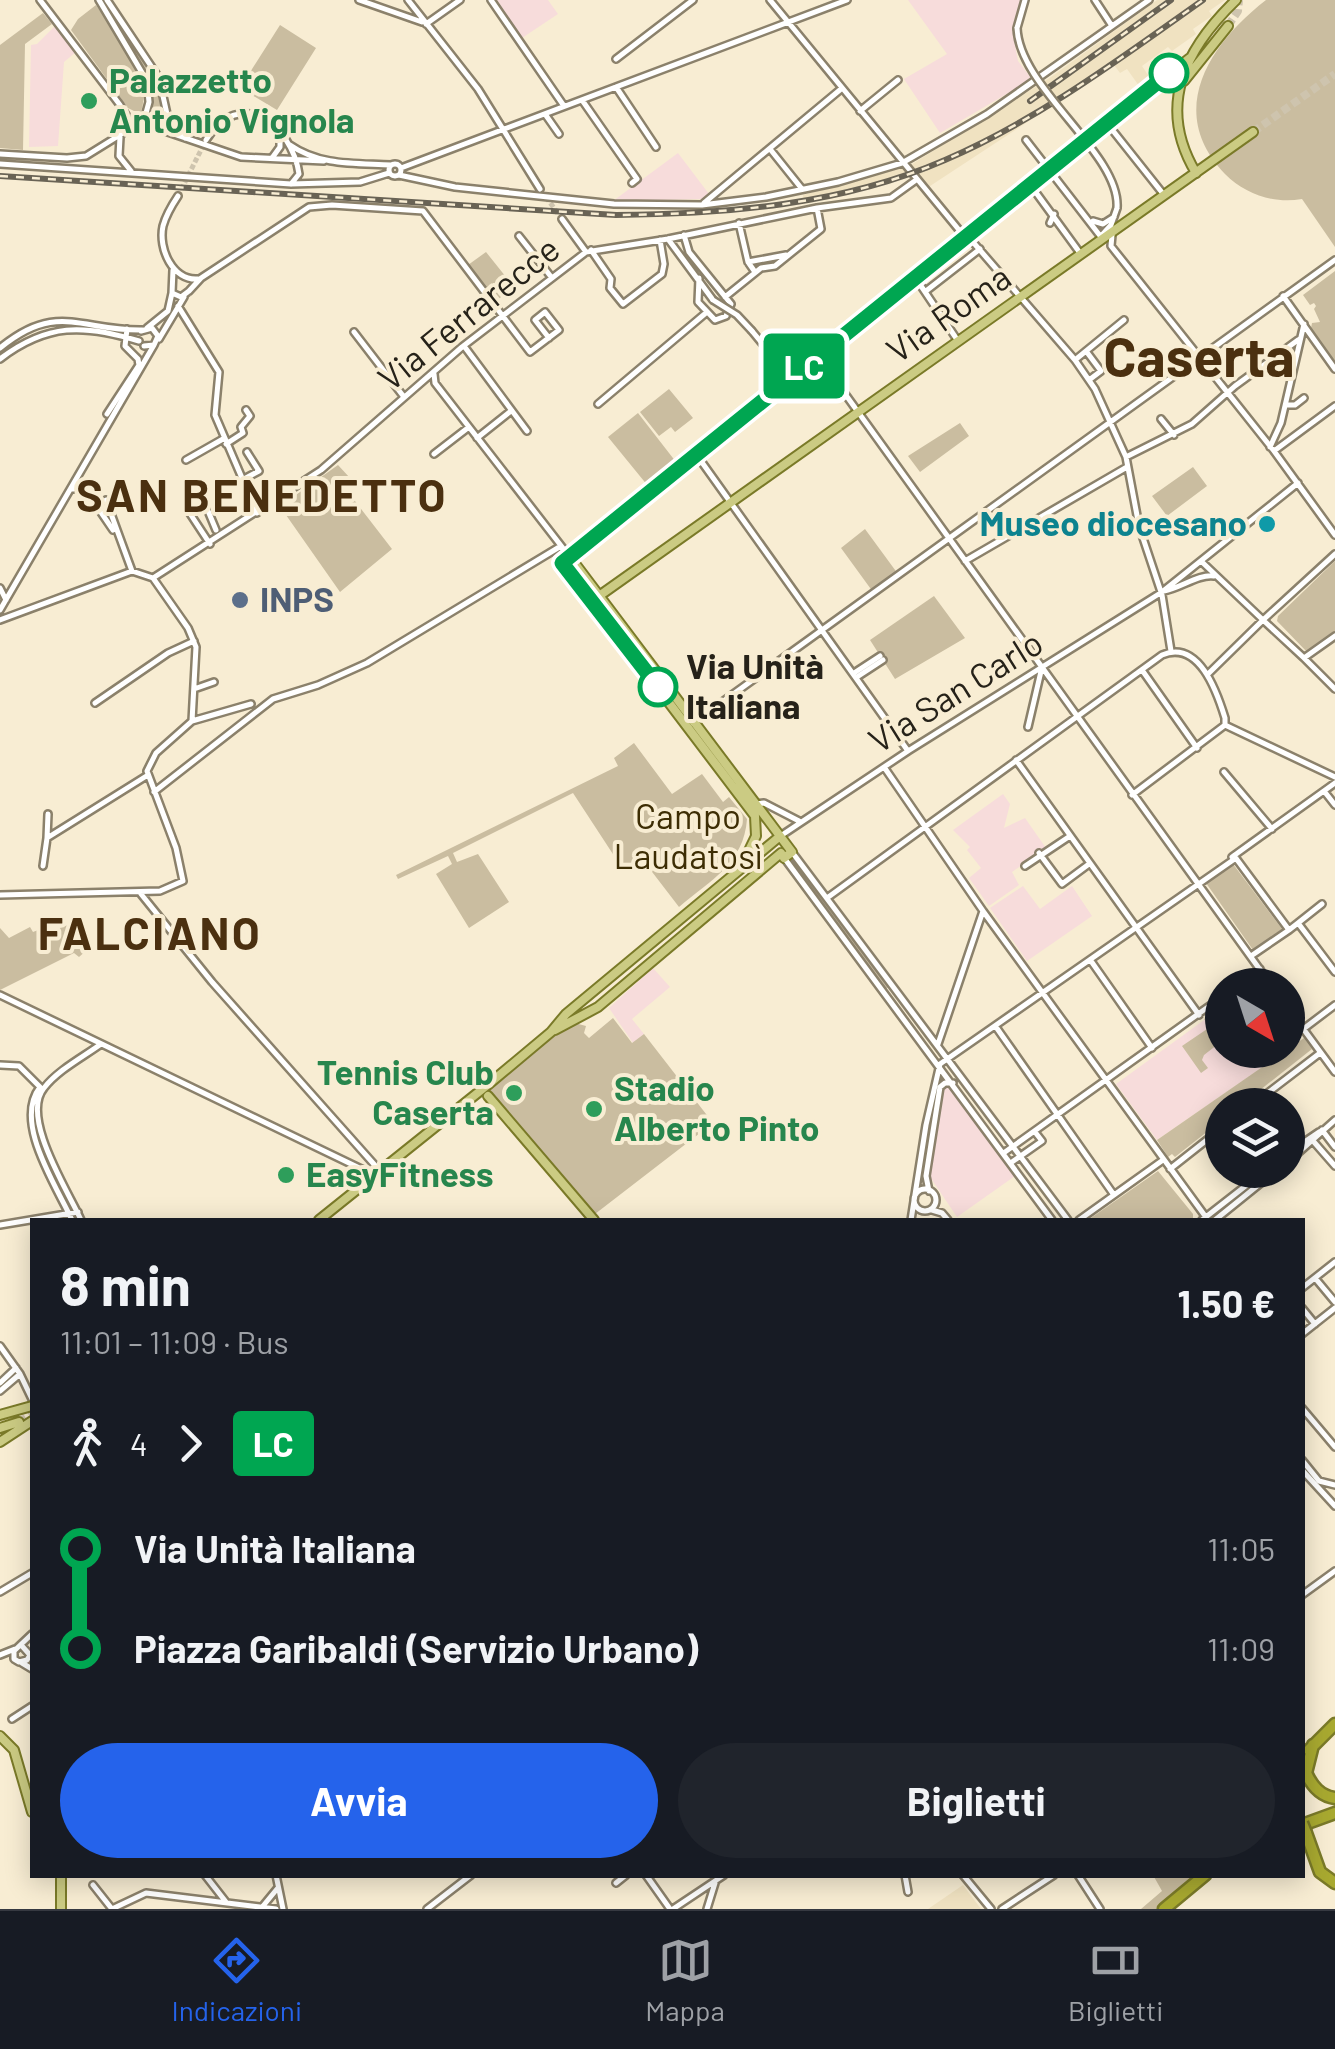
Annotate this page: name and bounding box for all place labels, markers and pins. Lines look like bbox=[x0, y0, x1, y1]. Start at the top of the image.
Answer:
unlabelled marker bbox=[1150, 54, 1188, 92]
place label: Palazzetto Antonio Vignola bbox=[109, 58, 354, 140]
marker: Palazzetto Antonio Vignola bbox=[78, 90, 100, 112]
place label: Museo diocesano bbox=[979, 501, 1247, 543]
marker: Museo diocesano bbox=[1256, 513, 1278, 535]
place label: INPS bbox=[260, 577, 334, 619]
marker: INPS bbox=[229, 589, 251, 611]
place label: Via Unità Italiana bbox=[686, 644, 824, 726]
marker: Via Unità Italiana bbox=[639, 668, 677, 706]
place label: Tennis Club Caserta bbox=[317, 1050, 494, 1132]
place label: Stadio Alberto Pinto bbox=[614, 1066, 820, 1148]
marker: Tennis Club Caserta bbox=[503, 1082, 525, 1104]
marker: Stadio Alberto Pinto bbox=[583, 1098, 605, 1120]
place label: EasyFitness bbox=[306, 1152, 494, 1194]
marker: EasyFitness bbox=[275, 1164, 297, 1186]

